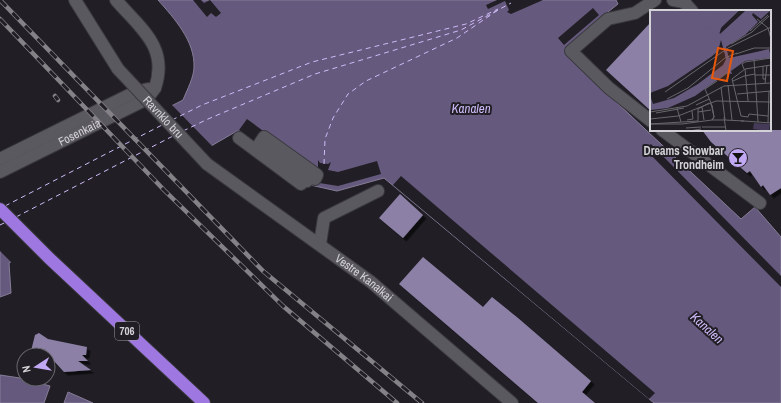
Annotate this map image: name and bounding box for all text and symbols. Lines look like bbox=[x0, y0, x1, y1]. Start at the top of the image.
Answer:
inset map bbox=[650, 10, 771, 131]
street label: Ravnklo bru bbox=[139, 93, 187, 142]
water label: Kanalen bbox=[451, 100, 491, 117]
street label: Fosenkaia bbox=[56, 115, 104, 150]
place label: Dreams Showbar Trondheim bbox=[644, 143, 724, 173]
bar icon: Dreams Showbar Trondheim bbox=[727, 147, 749, 169]
street label: Vestre Kanalkai bbox=[332, 251, 396, 305]
water label: Kanalen bbox=[687, 309, 727, 347]
road number: 706 bbox=[115, 322, 139, 340]
north arrow bbox=[16, 347, 56, 387]
text: N bbox=[19, 364, 34, 374]

